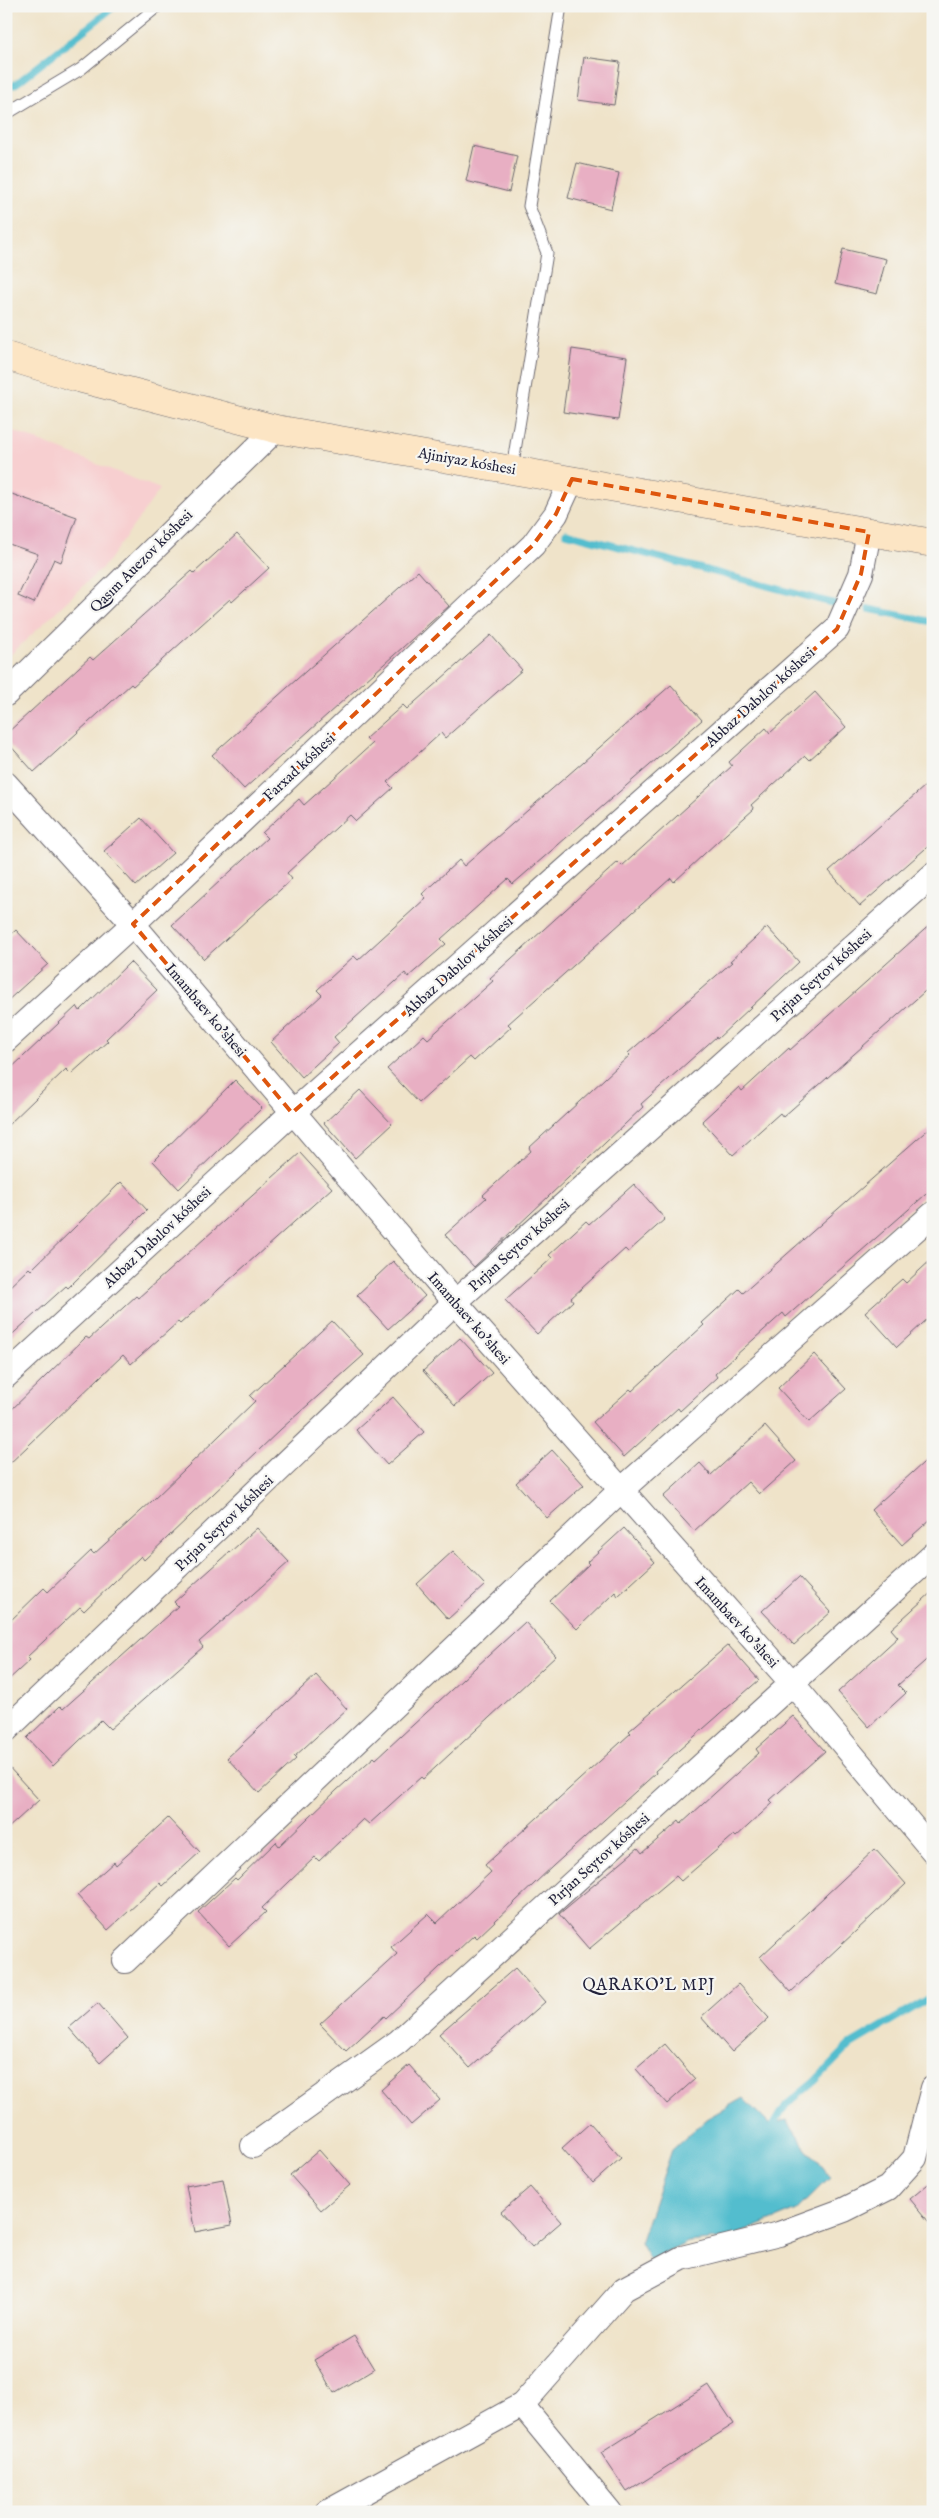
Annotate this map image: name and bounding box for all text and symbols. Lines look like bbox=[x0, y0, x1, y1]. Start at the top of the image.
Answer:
street label: Ajiniyaz kóshesi bbox=[416, 443, 517, 479]
street label: Qasım Auezov kóshesi bbox=[86, 506, 197, 617]
street label: Abbaz Dabılov kóshesi bbox=[701, 643, 819, 752]
street label: Farxad kóshesi bbox=[259, 729, 339, 806]
street label: Abbaz Dabılov kóshesi bbox=[399, 912, 517, 1021]
street label: Pırjan Seytov kóshesi bbox=[767, 925, 876, 1026]
street label: Imambaev ko'shesi bbox=[161, 959, 250, 1061]
street label: Abbaz Dabılov kóshesi bbox=[99, 1182, 215, 1293]
street label: Pırjan Seytov kóshesi bbox=[465, 1195, 574, 1296]
street label: Imambaev ko'shesi bbox=[423, 1268, 514, 1369]
street label: Pırjan Seytov kóshesi bbox=[171, 1471, 278, 1575]
street label: Imambaev ko'shesi bbox=[690, 1573, 783, 1672]
street label: Pırjan Seytov kóshesi bbox=[545, 1809, 654, 1910]
district label: QARAKO'L MPJ bbox=[583, 1976, 715, 1996]

